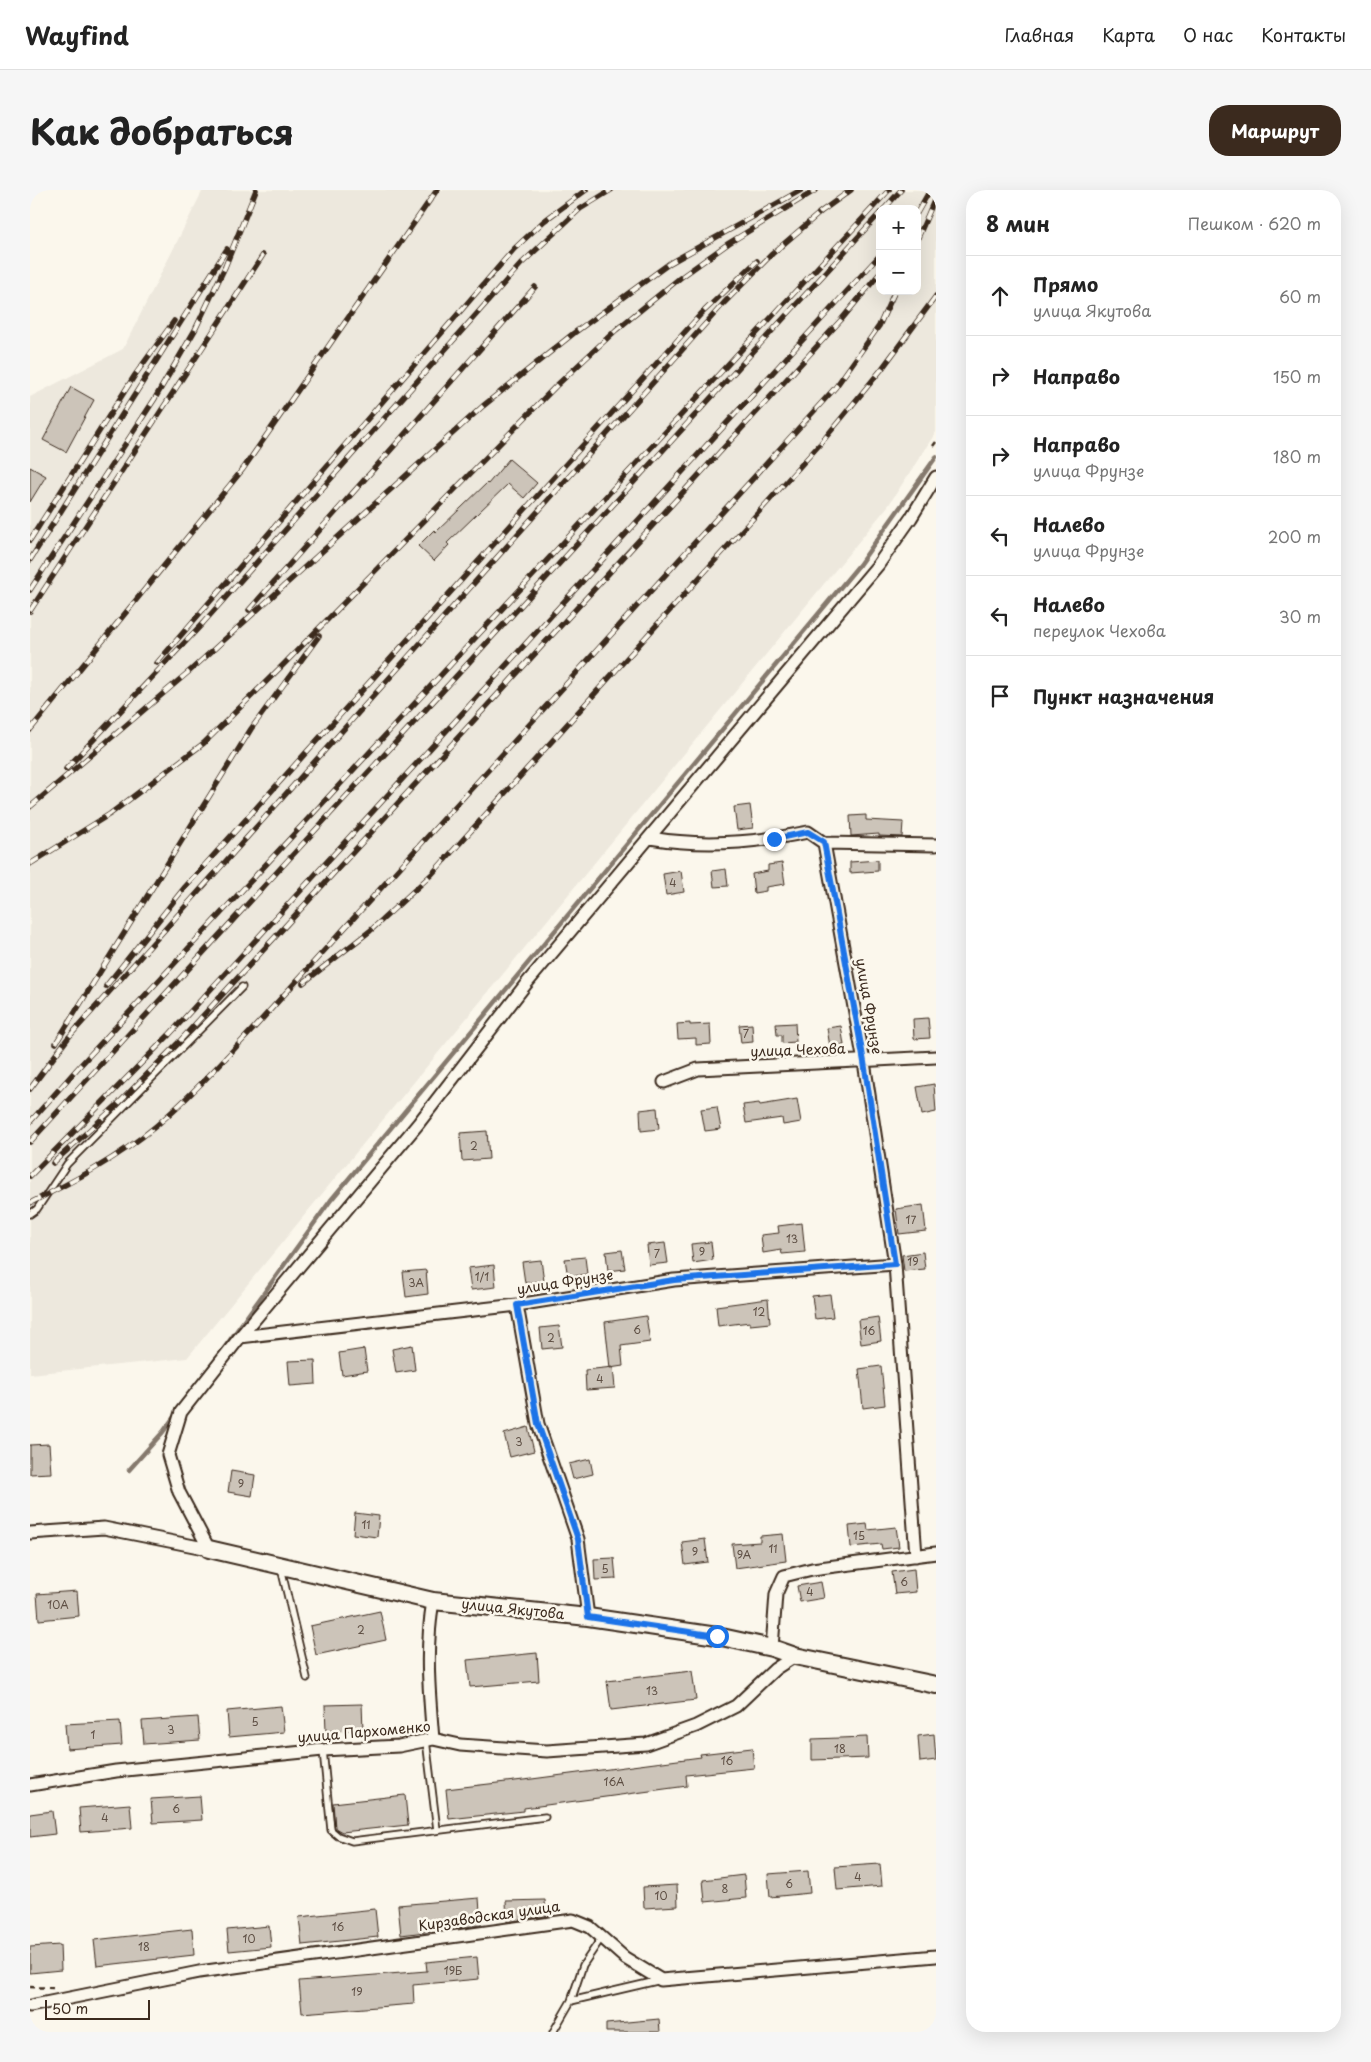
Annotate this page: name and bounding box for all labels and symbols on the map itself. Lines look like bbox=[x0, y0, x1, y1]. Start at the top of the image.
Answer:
route end bbox=[763, 828, 786, 851]
house number: 4 bbox=[669, 874, 677, 891]
street label: улица Фрунзе bbox=[851, 956, 888, 1056]
house number: 7 bbox=[743, 1025, 749, 1042]
street label: улица Чехова bbox=[750, 1037, 846, 1062]
house number: 2 bbox=[470, 1137, 478, 1154]
house number: 17 bbox=[906, 1211, 917, 1228]
house number: 13 bbox=[786, 1230, 798, 1247]
house number: 9 bbox=[699, 1243, 705, 1260]
house number: 7 bbox=[654, 1245, 660, 1262]
house number: 19 bbox=[907, 1253, 919, 1270]
street label: улица Фрунзе bbox=[515, 1264, 615, 1299]
house number: 1/1 bbox=[475, 1268, 489, 1285]
house number: 3А bbox=[408, 1274, 424, 1291]
house number: 12 bbox=[753, 1303, 766, 1320]
house number: 6 bbox=[633, 1321, 641, 1338]
house number: 16 bbox=[863, 1322, 876, 1339]
house number: 2 bbox=[547, 1329, 555, 1346]
house number: 4 bbox=[596, 1370, 604, 1387]
house number: 3 bbox=[515, 1433, 523, 1450]
house number: 9 bbox=[238, 1475, 244, 1492]
house number: 11 bbox=[361, 1516, 371, 1533]
house number: 15 bbox=[853, 1527, 865, 1544]
house number: 11 bbox=[768, 1540, 778, 1557]
house number: 9 bbox=[692, 1543, 698, 1560]
house number: 9А bbox=[737, 1546, 752, 1563]
house number: 5 bbox=[601, 1560, 609, 1577]
house number: 6 bbox=[900, 1573, 908, 1590]
house number: 4 bbox=[806, 1583, 814, 1600]
street label: улица Якутова bbox=[461, 1593, 566, 1624]
house number: 10А bbox=[47, 1596, 69, 1613]
house number: 2 bbox=[357, 1621, 365, 1638]
route start bbox=[706, 1625, 729, 1648]
house number: 13 bbox=[646, 1682, 658, 1699]
house number: 5 bbox=[251, 1713, 259, 1730]
street label: улица Пархоменко bbox=[297, 1715, 432, 1748]
house number: 3 bbox=[167, 1721, 175, 1738]
house number: 1 bbox=[91, 1726, 96, 1743]
house number: 18 bbox=[834, 1740, 846, 1757]
house number: 16 bbox=[721, 1752, 734, 1769]
house number: 16А bbox=[603, 1773, 625, 1790]
house number: 6 bbox=[172, 1800, 180, 1817]
house number: 4 bbox=[101, 1809, 109, 1826]
house number: 4 bbox=[854, 1868, 862, 1885]
house number: 6 bbox=[785, 1875, 793, 1892]
house number: 8 bbox=[722, 1880, 729, 1897]
house number: 10 bbox=[655, 1887, 667, 1904]
street label: Кирзаводская улица bbox=[417, 1895, 561, 1936]
house number: 16 bbox=[332, 1918, 345, 1935]
house number: 10 bbox=[243, 1930, 255, 1947]
house number: 18 bbox=[138, 1938, 150, 1955]
house number: 19Б bbox=[444, 1962, 462, 1979]
house number: 19 bbox=[351, 1983, 363, 2000]
scale bar bbox=[45, 1997, 150, 2020]

